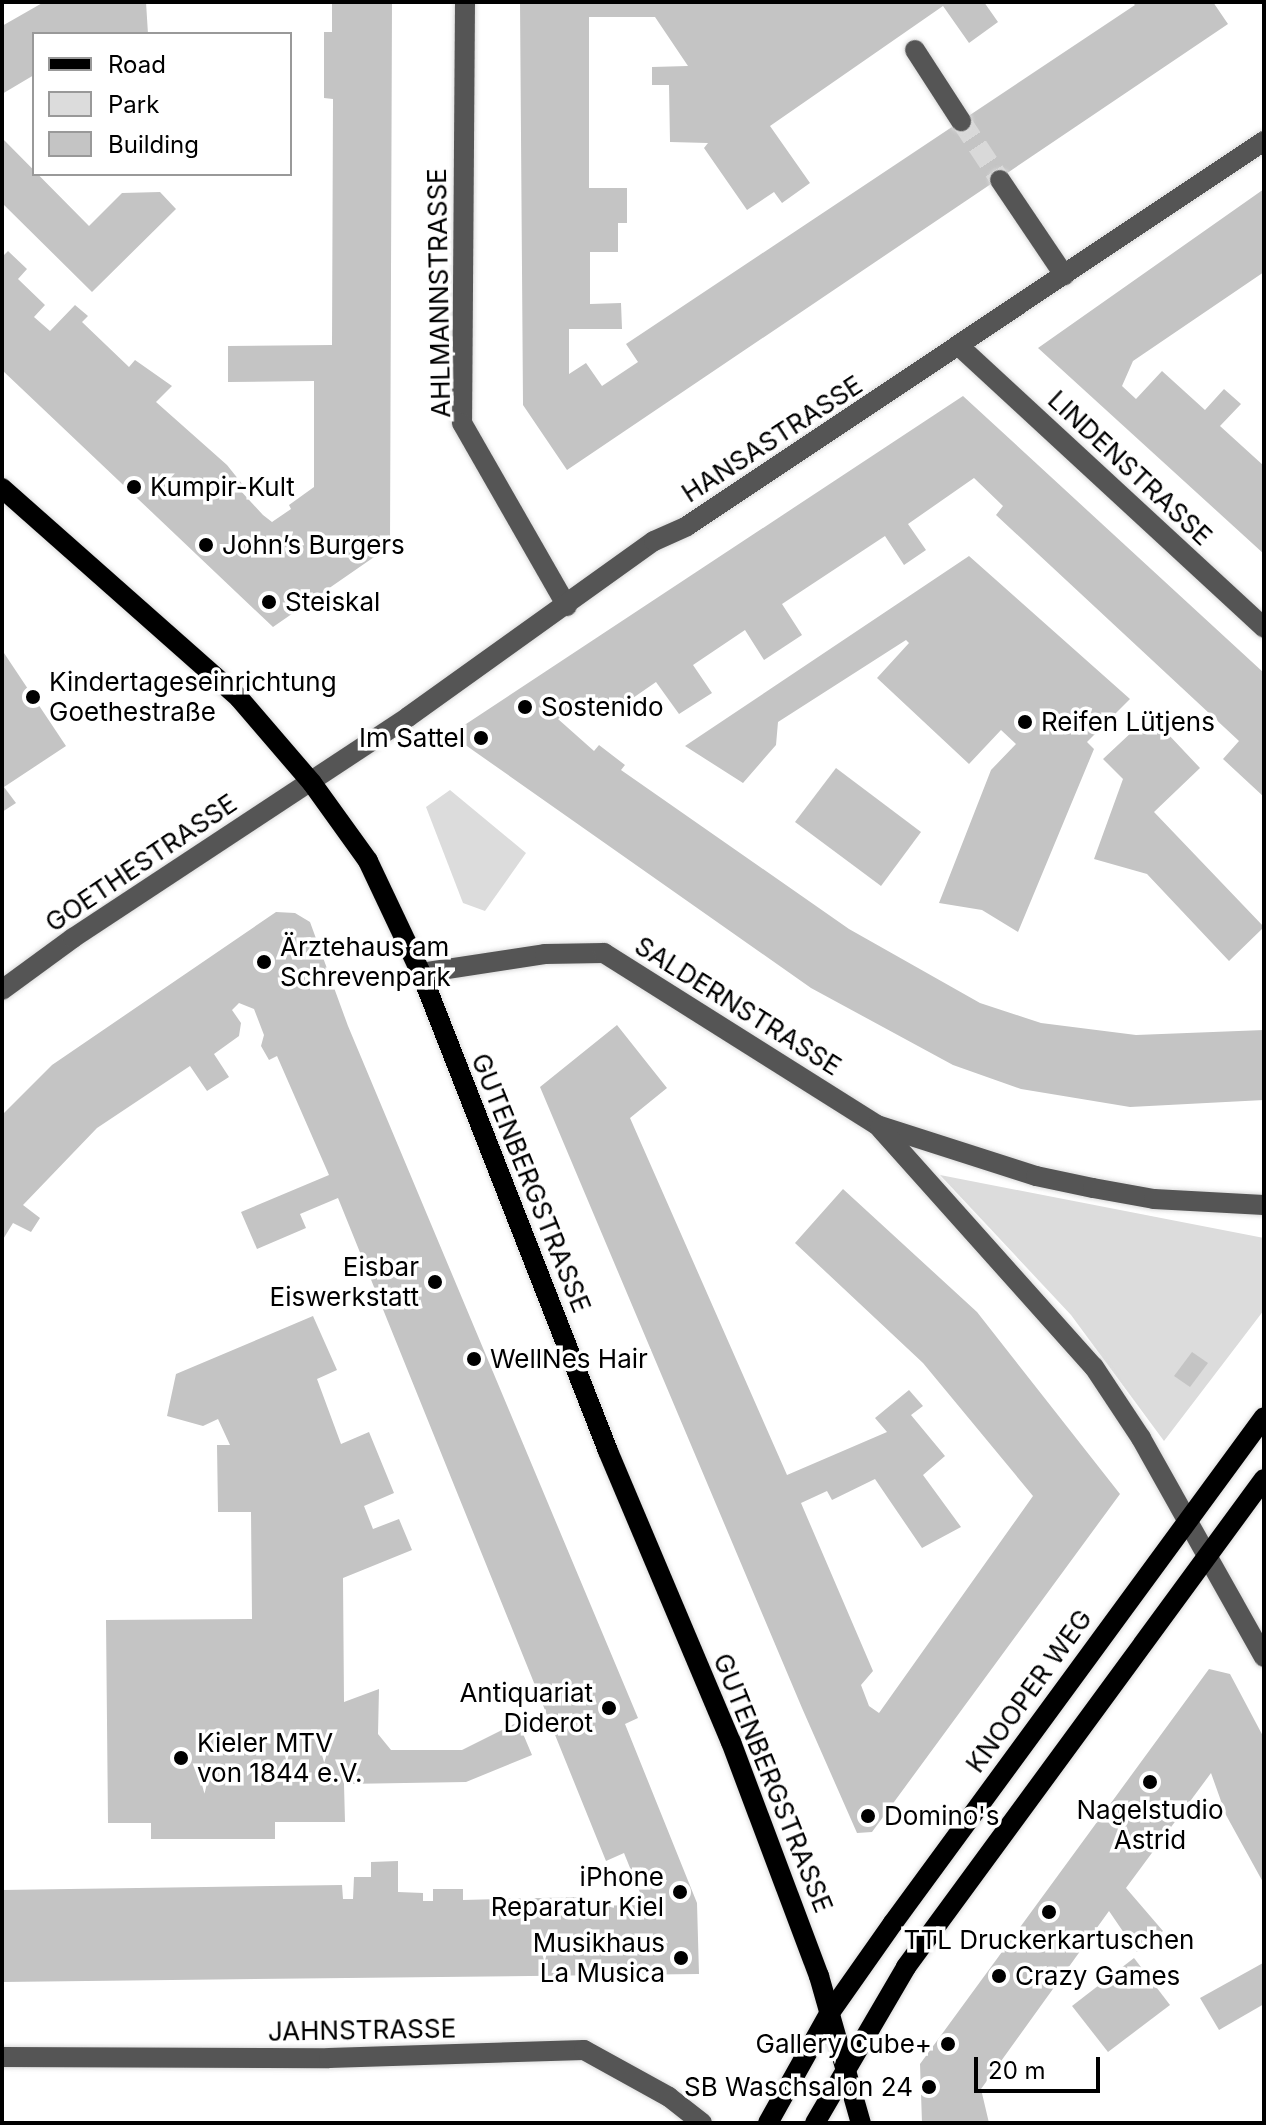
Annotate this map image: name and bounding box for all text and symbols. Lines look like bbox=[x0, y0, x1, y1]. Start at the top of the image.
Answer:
legend bbox=[32, 32, 292, 176]
text: Road bbox=[108, 50, 166, 79]
text: Park bbox=[108, 90, 159, 119]
text: Building bbox=[108, 130, 199, 159]
street label: AHLMANNSTRASSE bbox=[421, 168, 457, 418]
street label: HANSASTRASSE bbox=[676, 369, 868, 509]
street label: LINDENSTRASSE bbox=[1042, 384, 1218, 552]
place label: Kumpir-Kult bbox=[150, 471, 295, 503]
marker: Kumpir-Kult bbox=[125, 478, 143, 496]
place label: John’s Burgers bbox=[222, 529, 405, 561]
marker: John’s Burgers bbox=[197, 536, 215, 554]
place label: Steiskal bbox=[285, 586, 380, 618]
marker: Steiskal bbox=[260, 593, 278, 611]
place label: Kindertageseinrichtung Goethestraße bbox=[49, 666, 337, 728]
marker: Kindertageseinrichtung Goethestraße bbox=[24, 688, 42, 706]
place label: Sostenido bbox=[541, 691, 664, 723]
marker: Sostenido bbox=[516, 698, 534, 716]
place label: Reifen Lütjens bbox=[1041, 706, 1215, 738]
marker: Reifen Lütjens bbox=[1016, 713, 1034, 731]
place label: Im Sattel bbox=[359, 722, 465, 754]
marker: Im Sattel bbox=[472, 729, 490, 747]
street label: GOETHESTRASSE bbox=[40, 788, 242, 938]
street label: SALDERNSTRASSE bbox=[629, 930, 847, 1082]
place label: Ärztehaus am Schrevenpark bbox=[280, 931, 451, 992]
marker: Ärztehaus am Schrevenpark bbox=[255, 953, 273, 971]
street label: GUTENBERGSTRASSE bbox=[465, 1049, 597, 1317]
place label: Eisbar Eiswerkstatt bbox=[270, 1251, 419, 1312]
marker: Eisbar Eiswerkstatt bbox=[426, 1273, 444, 1291]
place label: WellNes Hair bbox=[490, 1343, 648, 1375]
marker: WellNes Hair bbox=[465, 1350, 483, 1368]
street label: KNOOPER WEG bbox=[959, 1603, 1099, 1779]
street label: GUTENBERGSTRASSE bbox=[707, 1649, 839, 1917]
place label: Antiquariat Diderot bbox=[459, 1677, 593, 1738]
marker: Antiquariat Diderot bbox=[600, 1699, 618, 1717]
place label: Kieler MTV von 1844 e.V. bbox=[197, 1727, 363, 1788]
marker: Kieler MTV von 1844 e.V. bbox=[172, 1749, 190, 1767]
marker: Nagelstudio Astrid bbox=[1141, 1773, 1159, 1791]
place label: Nagelstudio Astrid bbox=[1077, 1794, 1223, 1856]
place label: Domino's bbox=[884, 1800, 1000, 1832]
marker: Domino's bbox=[859, 1807, 877, 1825]
place label: iPhone Reparatur Kiel bbox=[491, 1861, 664, 1922]
marker: iPhone Reparatur Kiel bbox=[671, 1883, 689, 1901]
marker: TTL Druckerkartuschen bbox=[1040, 1903, 1058, 1921]
place label: TTL Druckerkartuschen bbox=[904, 1924, 1194, 1956]
place label: Musikhaus La Musica bbox=[533, 1927, 665, 1988]
marker: Musikhaus La Musica bbox=[672, 1949, 690, 1967]
place label: Crazy Games bbox=[1015, 1960, 1180, 1992]
marker: Crazy Games bbox=[990, 1967, 1008, 1985]
street label: JAHNSTRASSE bbox=[268, 2013, 456, 2047]
place label: Gallery Cube+ bbox=[755, 2028, 932, 2060]
marker: Gallery Cube+ bbox=[939, 2035, 957, 2053]
scale bar bbox=[978, 2041, 1104, 2091]
text: 20 m bbox=[988, 2056, 1046, 2085]
place label: SB Waschsalon 24 bbox=[684, 2071, 913, 2103]
marker: SB Waschsalon 24 bbox=[920, 2078, 938, 2096]

